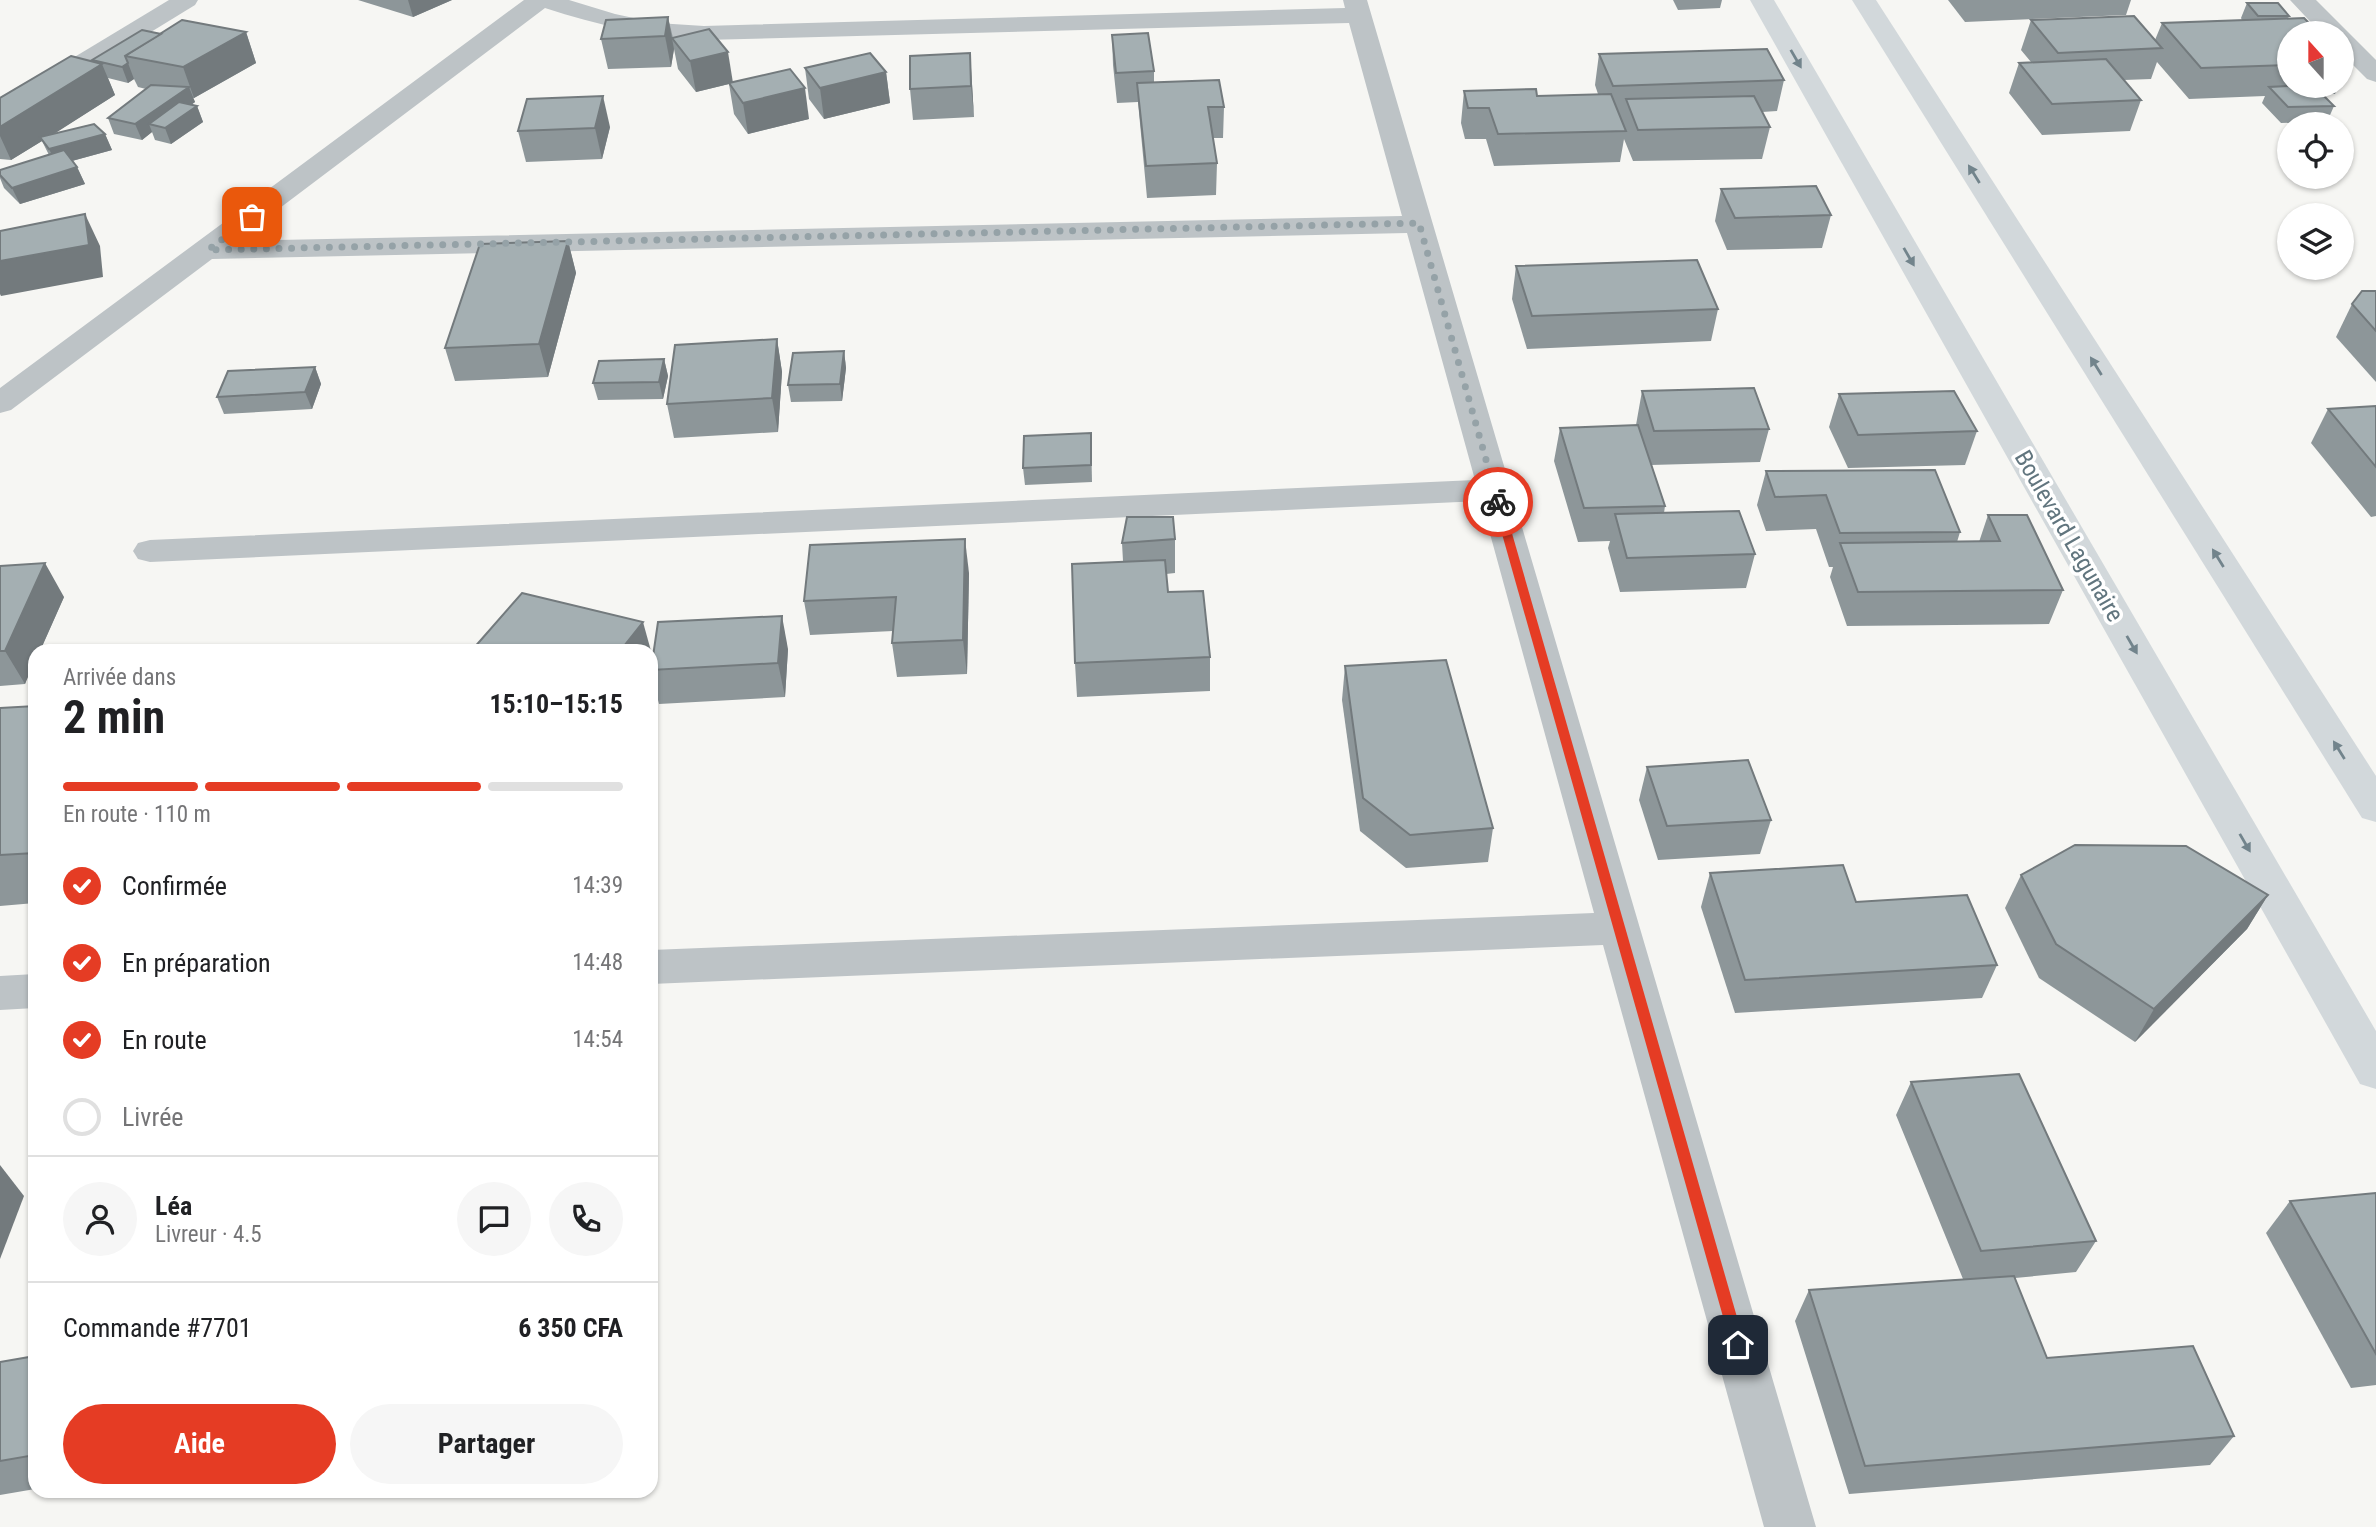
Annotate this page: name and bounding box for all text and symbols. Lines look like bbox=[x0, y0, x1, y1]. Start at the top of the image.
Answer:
north arrow bbox=[2277, 21, 2354, 98]
map controls bbox=[2277, 21, 2354, 280]
one-way arrow bbox=[1790, 50, 1802, 69]
button: locate bbox=[2277, 112, 2354, 189]
one-way arrow bbox=[1968, 164, 1981, 183]
pin bbox=[222, 187, 282, 247]
icon: bag bbox=[233, 198, 271, 236]
button: layers bbox=[2277, 203, 2354, 280]
one-way arrow bbox=[1903, 247, 1915, 266]
one-way arrow bbox=[2090, 356, 2103, 376]
street label: Boulevard Lagunaire bbox=[2009, 446, 2129, 626]
courier bbox=[1463, 467, 1533, 537]
icon: bike bbox=[1479, 483, 1517, 521]
one-way arrow bbox=[2211, 548, 2224, 568]
one-way arrow bbox=[2126, 636, 2138, 655]
text: Arrivée dans bbox=[63, 664, 176, 691]
text: 15:10–15:15 bbox=[489, 689, 623, 719]
text: 2 min bbox=[63, 690, 165, 744]
one-way arrow bbox=[2333, 741, 2346, 760]
text: En route · 110 m bbox=[63, 801, 211, 828]
one-way arrow bbox=[2239, 833, 2251, 852]
icon: check bbox=[63, 867, 101, 905]
text: Confirmée bbox=[122, 871, 227, 901]
text: 14:39 bbox=[572, 872, 623, 899]
icon: check bbox=[63, 944, 101, 982]
text: En préparation bbox=[122, 948, 271, 978]
text: 14:48 bbox=[572, 949, 623, 976]
icon: check bbox=[63, 1021, 101, 1059]
text: En route bbox=[122, 1025, 207, 1055]
text: 14:54 bbox=[572, 1026, 623, 1053]
text: Livrée bbox=[122, 1102, 184, 1132]
button: person bbox=[63, 1182, 137, 1256]
button: chat bbox=[457, 1182, 531, 1256]
button: phone bbox=[549, 1182, 623, 1256]
text: Léa bbox=[155, 1191, 192, 1221]
text: Livreur · 4.5 bbox=[155, 1221, 262, 1248]
text: Commande #7701 bbox=[63, 1313, 252, 1343]
text: 6 350 CFA bbox=[518, 1313, 623, 1343]
pin bbox=[1708, 1315, 1768, 1375]
icon: home bbox=[1719, 1326, 1757, 1364]
button: Aide bbox=[63, 1404, 336, 1484]
button: Partager bbox=[350, 1404, 623, 1484]

